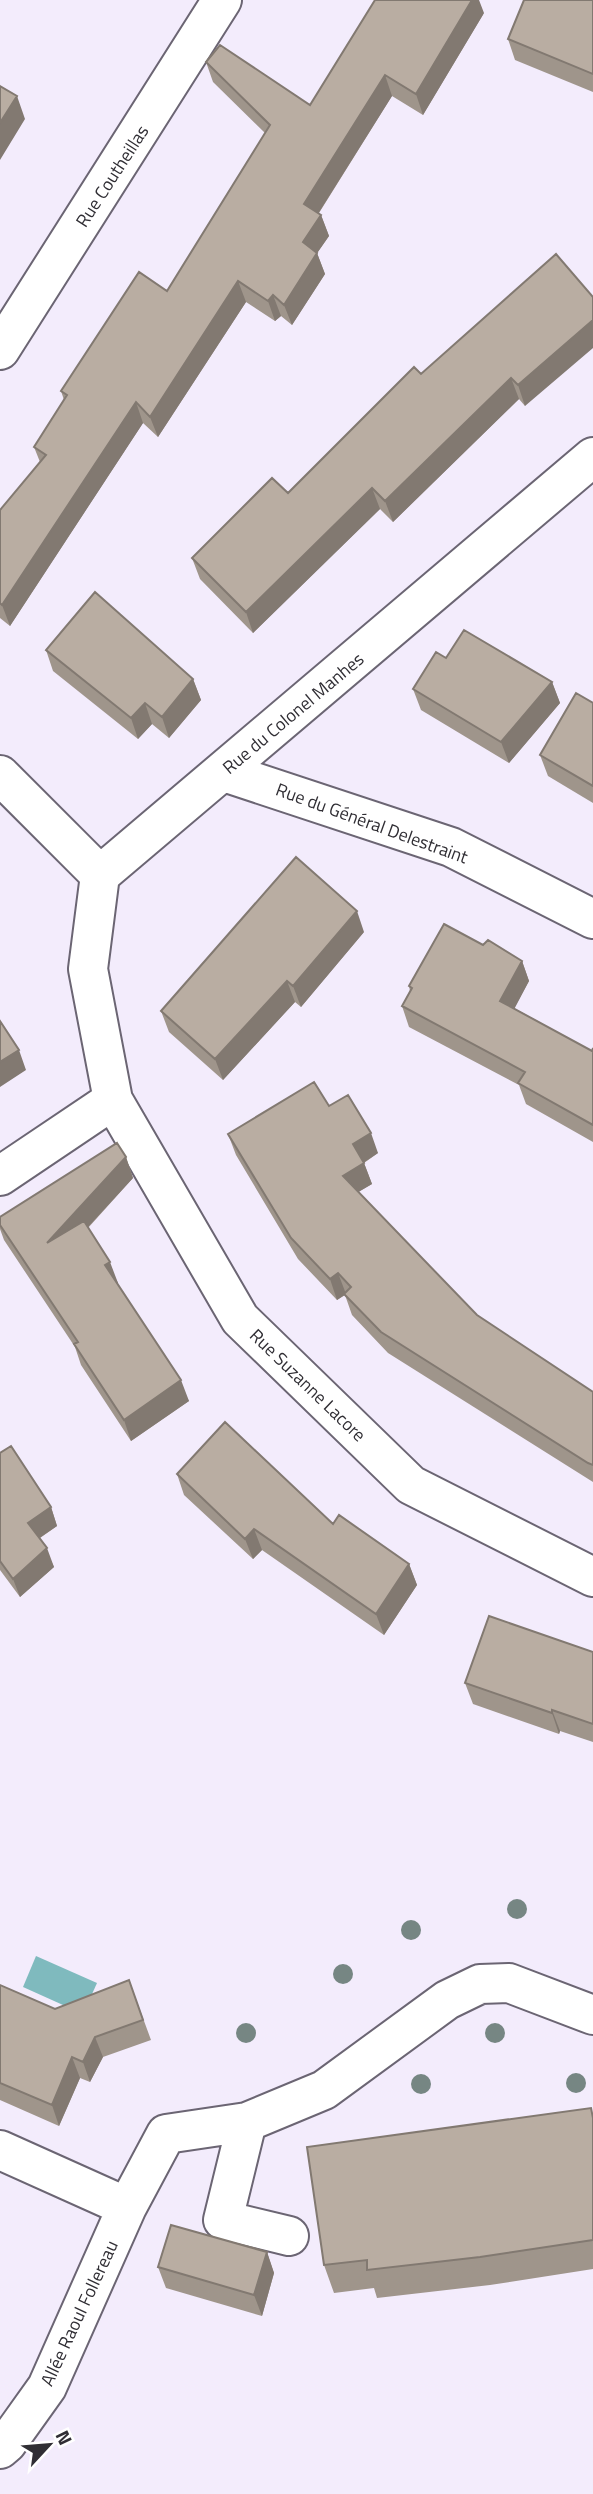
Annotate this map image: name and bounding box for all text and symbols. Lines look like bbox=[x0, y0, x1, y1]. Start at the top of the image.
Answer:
street label: Rue Coutheillas bbox=[69, 120, 155, 232]
street label: Rue du Colonel Manhes bbox=[216, 646, 370, 780]
street label: Rue du Général Delestraint bbox=[272, 776, 473, 871]
street label: Rue Suzanne Lacore bbox=[244, 1322, 372, 1448]
street label: Allée Raoul Follereau bbox=[33, 2236, 125, 2390]
north arrow bbox=[14, 2410, 84, 2480]
text: N bbox=[49, 2425, 81, 2450]

